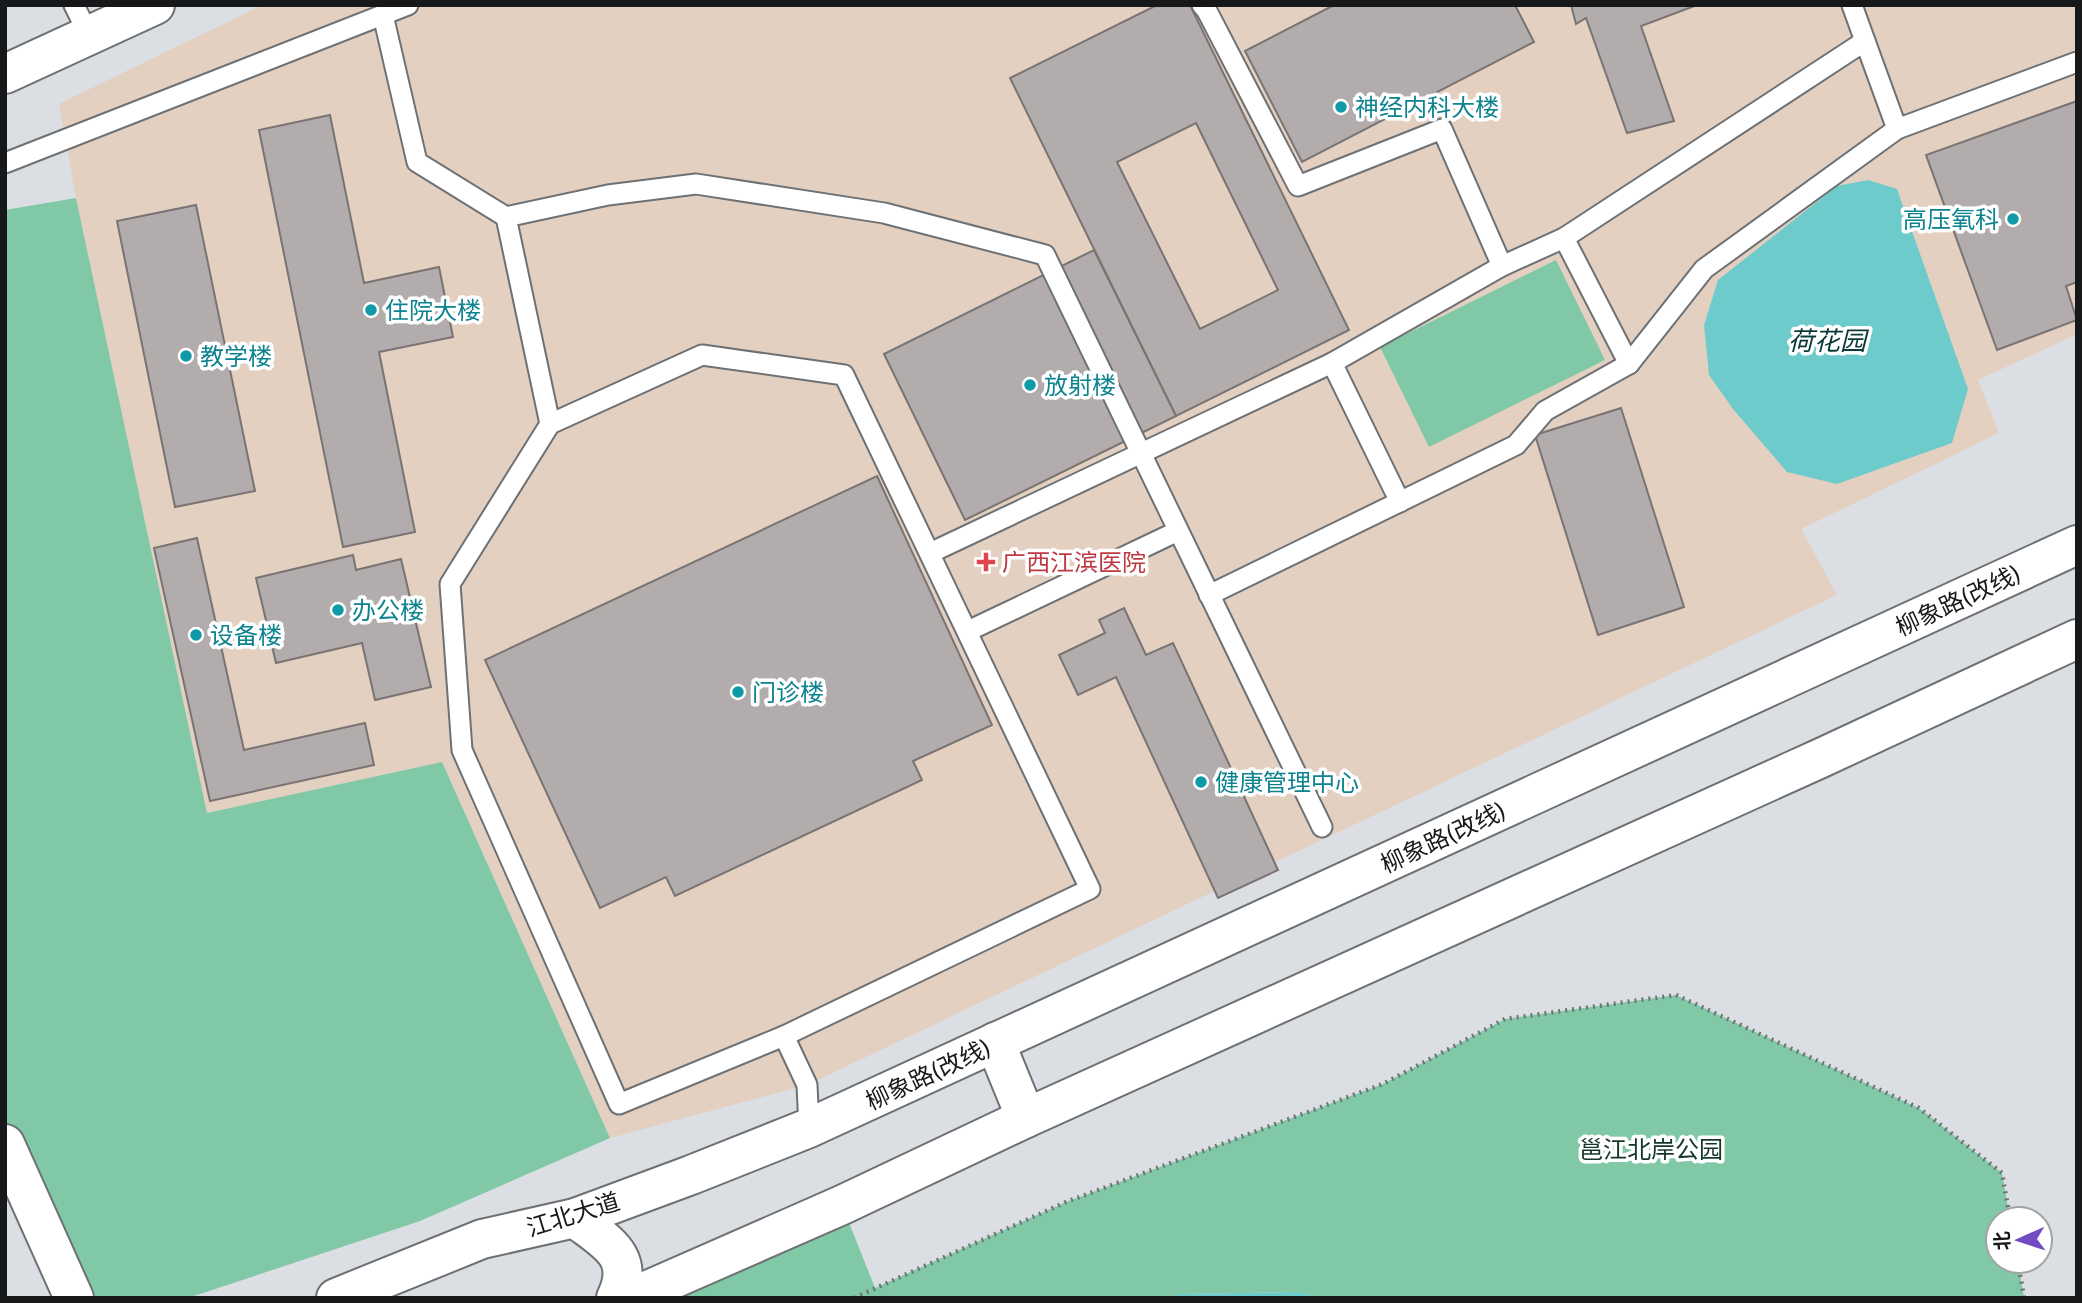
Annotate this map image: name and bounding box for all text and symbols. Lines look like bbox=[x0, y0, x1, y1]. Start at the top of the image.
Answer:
place label: 神经内科大楼 bbox=[1355, 93, 1499, 121]
marker: 神经内科大楼 bbox=[1333, 99, 1349, 115]
place label: 高压氧科 bbox=[1903, 205, 1999, 233]
marker: 高压氧科 bbox=[2005, 211, 2021, 227]
place label: 住院大楼 bbox=[385, 296, 481, 324]
marker: 住院大楼 bbox=[363, 302, 379, 318]
water label: 荷花园 bbox=[1788, 325, 1870, 356]
place label: 教学楼 bbox=[200, 342, 272, 370]
marker: 教学楼 bbox=[178, 348, 194, 364]
place label: 放射楼 bbox=[1044, 371, 1116, 399]
marker: 放射楼 bbox=[1022, 377, 1038, 393]
place label: 广西江滨医院 bbox=[1002, 548, 1146, 576]
marker: 广西江滨医院 bbox=[976, 552, 996, 572]
street label: 柳象路(改线) bbox=[1891, 559, 2025, 641]
place label: 办公楼 bbox=[352, 596, 424, 624]
marker: 办公楼 bbox=[330, 602, 346, 618]
place label: 设备楼 bbox=[210, 621, 282, 649]
marker: 设备楼 bbox=[188, 627, 204, 643]
place label: 门诊楼 bbox=[752, 678, 824, 706]
marker: 门诊楼 bbox=[730, 684, 746, 700]
place label: 健康管理中心 bbox=[1215, 768, 1359, 796]
marker: 健康管理中心 bbox=[1193, 774, 1209, 790]
street label: 柳象路(改线) bbox=[1376, 796, 1510, 878]
street label: 柳象路(改线) bbox=[861, 1033, 995, 1115]
park label: 邕江北岸公园 bbox=[1579, 1135, 1723, 1163]
street label: 江北大道 bbox=[523, 1187, 623, 1241]
north arrow bbox=[1984, 1205, 2054, 1275]
text: 北 bbox=[1991, 1231, 2014, 1251]

